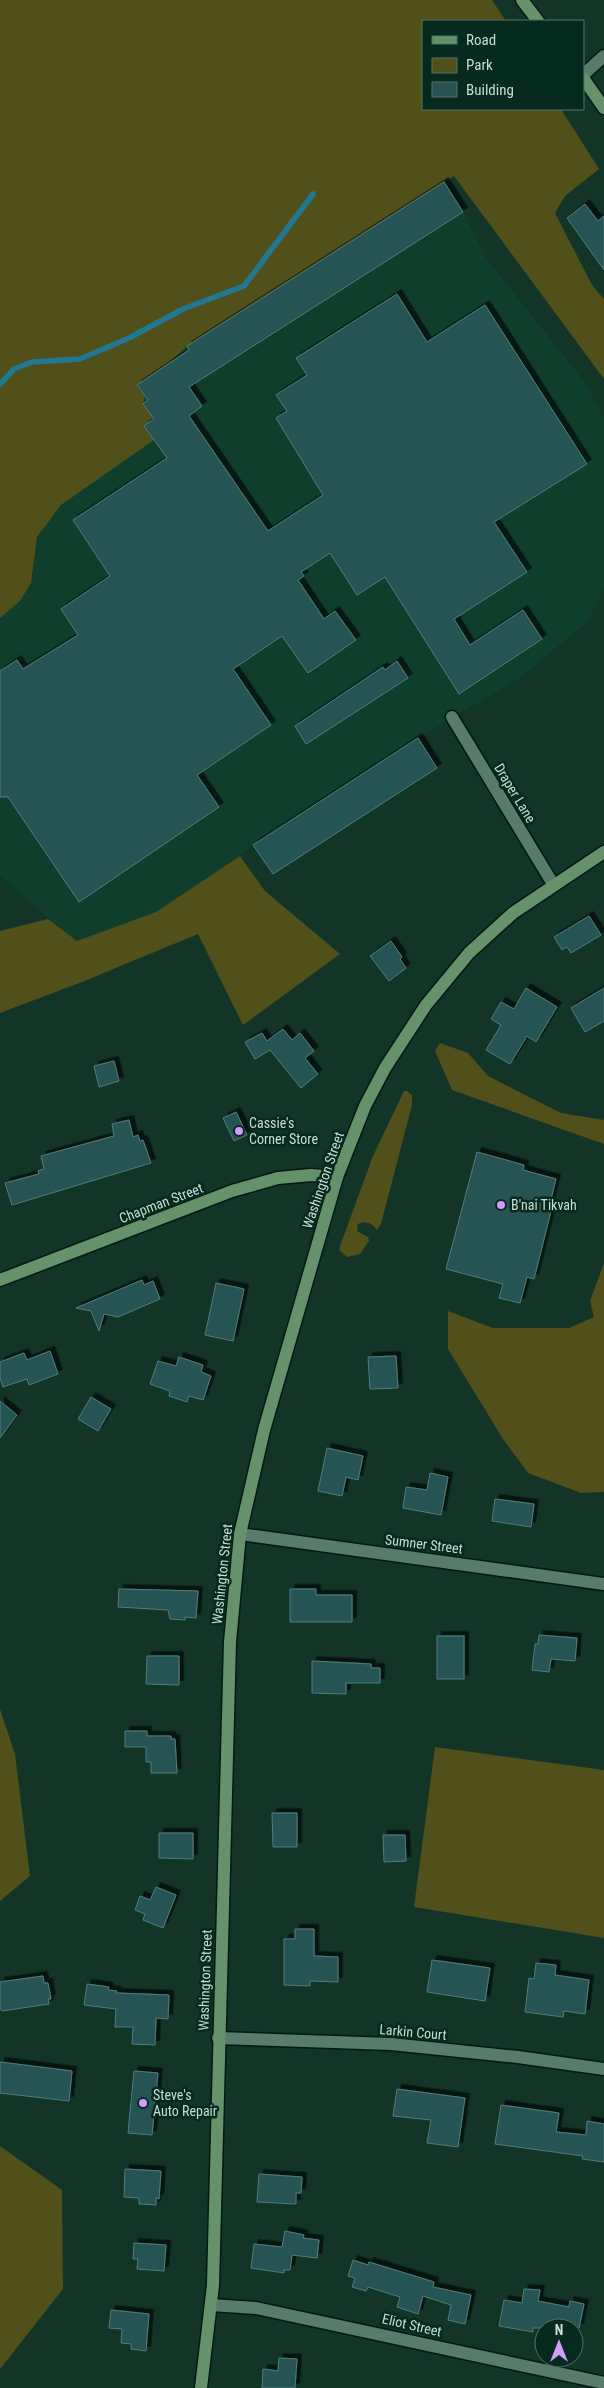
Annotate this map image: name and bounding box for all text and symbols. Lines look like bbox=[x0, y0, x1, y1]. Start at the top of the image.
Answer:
legend bbox=[422, 20, 584, 110]
text: Road bbox=[466, 31, 496, 49]
text: Park bbox=[466, 56, 493, 74]
text: Building bbox=[466, 81, 514, 99]
street label: Draper Lane bbox=[491, 760, 539, 826]
place label: Cassie's Corner Store bbox=[249, 1115, 318, 1147]
marker: Cassie's Corner Store bbox=[233, 1125, 245, 1137]
street label: Washington Street bbox=[299, 1130, 347, 1230]
street label: Chapman Street bbox=[117, 1180, 205, 1226]
place label: B'nai Tikvah bbox=[511, 1197, 577, 1213]
marker: B'nai Tikvah bbox=[495, 1199, 507, 1211]
street label: Washington Street bbox=[209, 1523, 235, 1625]
street label: Sumner Street bbox=[384, 1531, 464, 1557]
street label: Washington Street bbox=[195, 1929, 215, 2031]
street label: Larkin Court bbox=[379, 2021, 447, 2043]
place label: Steve's Auto Repair bbox=[153, 2087, 217, 2119]
marker: Steve's Auto Repair bbox=[137, 2097, 149, 2109]
street label: Eliot Street bbox=[381, 2310, 443, 2340]
north arrow bbox=[534, 2318, 584, 2368]
text: N bbox=[555, 2322, 563, 2338]

